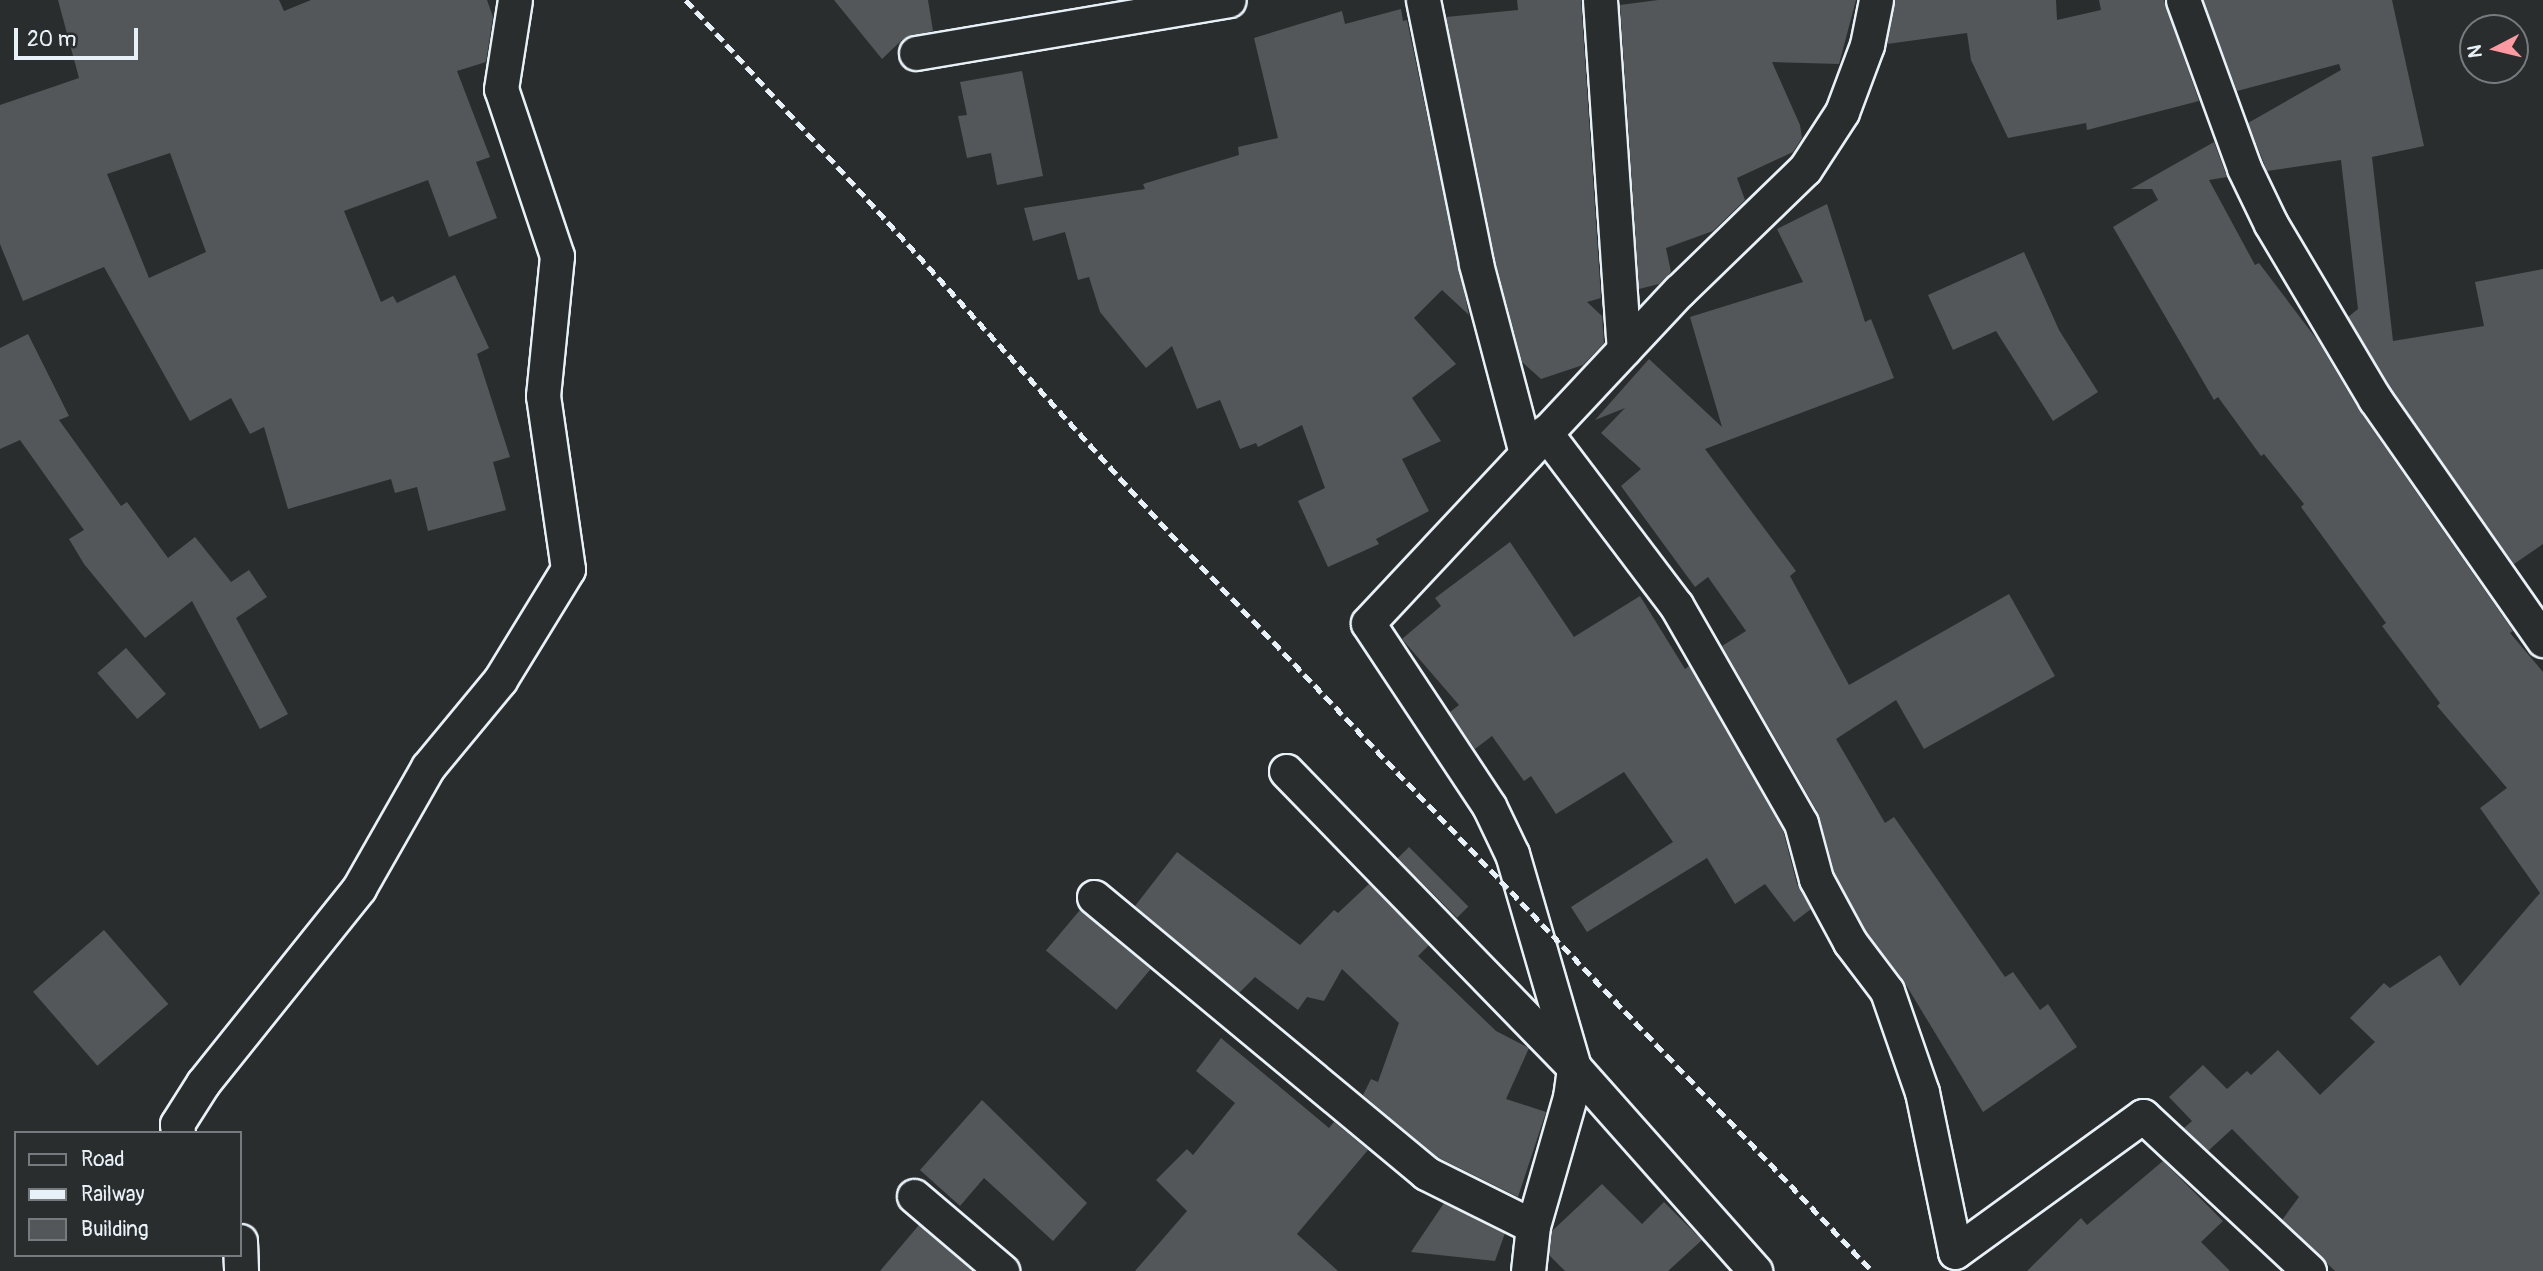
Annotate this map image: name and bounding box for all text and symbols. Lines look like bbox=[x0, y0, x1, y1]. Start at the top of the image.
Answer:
scale bar bbox=[18, 14, 142, 58]
north arrow bbox=[2459, 14, 2529, 84]
text: 20 m bbox=[27, 26, 76, 53]
text: N bbox=[2462, 43, 2488, 59]
legend bbox=[14, 1131, 242, 1257]
text: Road bbox=[81, 1146, 125, 1173]
text: Railway bbox=[81, 1181, 145, 1208]
text: Building bbox=[81, 1216, 148, 1243]

